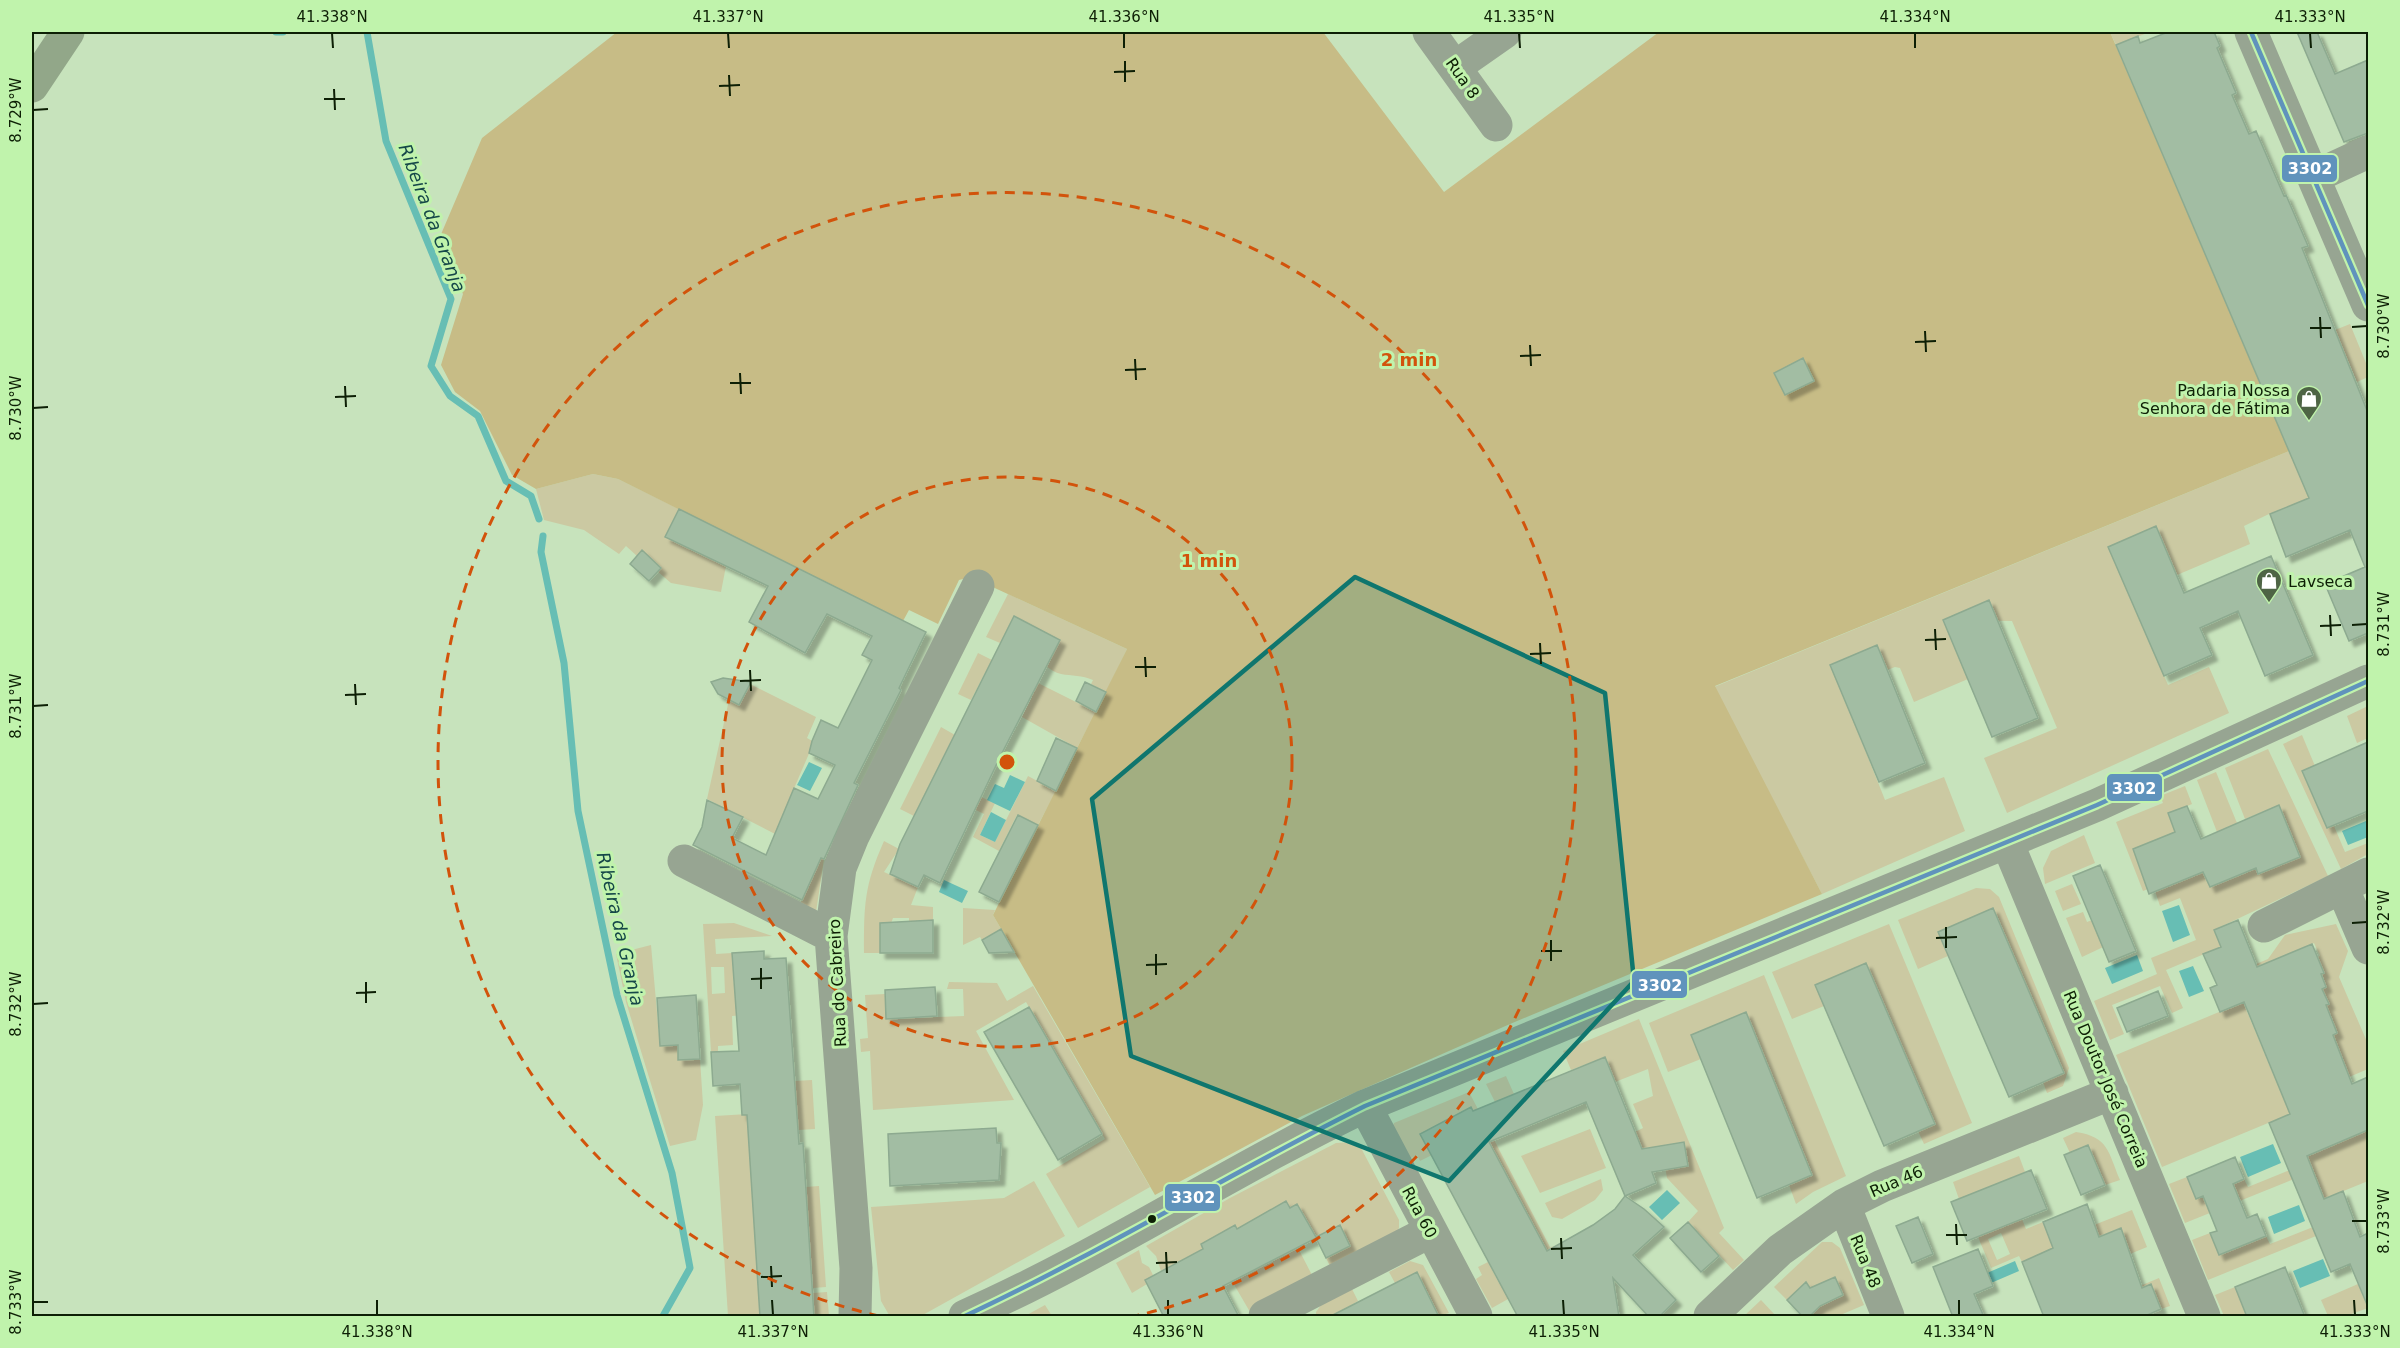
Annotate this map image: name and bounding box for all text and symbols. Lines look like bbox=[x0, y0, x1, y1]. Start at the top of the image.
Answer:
text: 41.338°N bbox=[296, 8, 368, 26]
text: 41.337°N bbox=[692, 8, 764, 26]
text: 41.336°N bbox=[1088, 8, 1160, 26]
text: 41.335°N bbox=[1483, 8, 1555, 26]
text: 41.334°N bbox=[1879, 8, 1951, 26]
text: 41.333°N bbox=[2274, 8, 2346, 26]
street label: Rua 8 bbox=[1442, 54, 1483, 102]
text: 8.729°W bbox=[7, 77, 25, 143]
water label: Ribeira da Granja bbox=[395, 141, 470, 295]
line badge: 3302 bbox=[2281, 154, 2338, 183]
text: 3302 bbox=[2288, 159, 2332, 178]
text: 8.730°W bbox=[2375, 293, 2393, 359]
text: 2 min bbox=[1381, 349, 1437, 370]
text: 8.730°W bbox=[7, 375, 25, 441]
place label: Padaria Nossa Senhora de Fátima bbox=[2140, 381, 2290, 418]
shop icon: Padaria Nossa Senhora de Fátima bbox=[2294, 384, 2324, 422]
text: 1 min bbox=[1181, 550, 1237, 571]
shop icon: Lavseca bbox=[2254, 566, 2284, 604]
place label: Lavseca bbox=[2288, 572, 2353, 591]
text: 8.731°W bbox=[2375, 591, 2393, 657]
text: 8.731°W bbox=[7, 673, 25, 739]
centre of rings bbox=[997, 752, 1017, 772]
line badge: 3302 bbox=[2106, 773, 2163, 802]
text: 3302 bbox=[2112, 779, 2156, 798]
water label: Ribeira da Granja bbox=[593, 850, 648, 1008]
text: 8.732°W bbox=[2375, 889, 2393, 955]
street label: Rua do Cabreiro bbox=[825, 919, 850, 1047]
line badge: 3302 bbox=[1631, 970, 1688, 999]
text: 8.732°W bbox=[7, 971, 25, 1037]
text: 3302 bbox=[1638, 976, 1682, 995]
street label: Rua Doutor José Correia bbox=[2060, 988, 2152, 1171]
street label: Rua 46 bbox=[1867, 1162, 1926, 1201]
line badge: 3302 bbox=[1164, 1183, 1221, 1212]
street label: Rua 60 bbox=[1398, 1183, 1441, 1241]
text: 3302 bbox=[1171, 1188, 1215, 1207]
text: 8.733°W bbox=[2375, 1188, 2393, 1254]
unlabelled marker bbox=[1146, 1213, 1158, 1225]
street label: Rua 48 bbox=[1846, 1232, 1885, 1291]
text: 8.733°W bbox=[7, 1269, 25, 1335]
text: 41.338°N bbox=[341, 1323, 413, 1341]
text: 41.337°N bbox=[737, 1323, 809, 1341]
text: 41.336°N bbox=[1132, 1323, 1204, 1341]
text: 41.335°N bbox=[1528, 1323, 1600, 1341]
text: 41.334°N bbox=[1923, 1323, 1995, 1341]
text: 41.333°N bbox=[2319, 1323, 2391, 1341]

